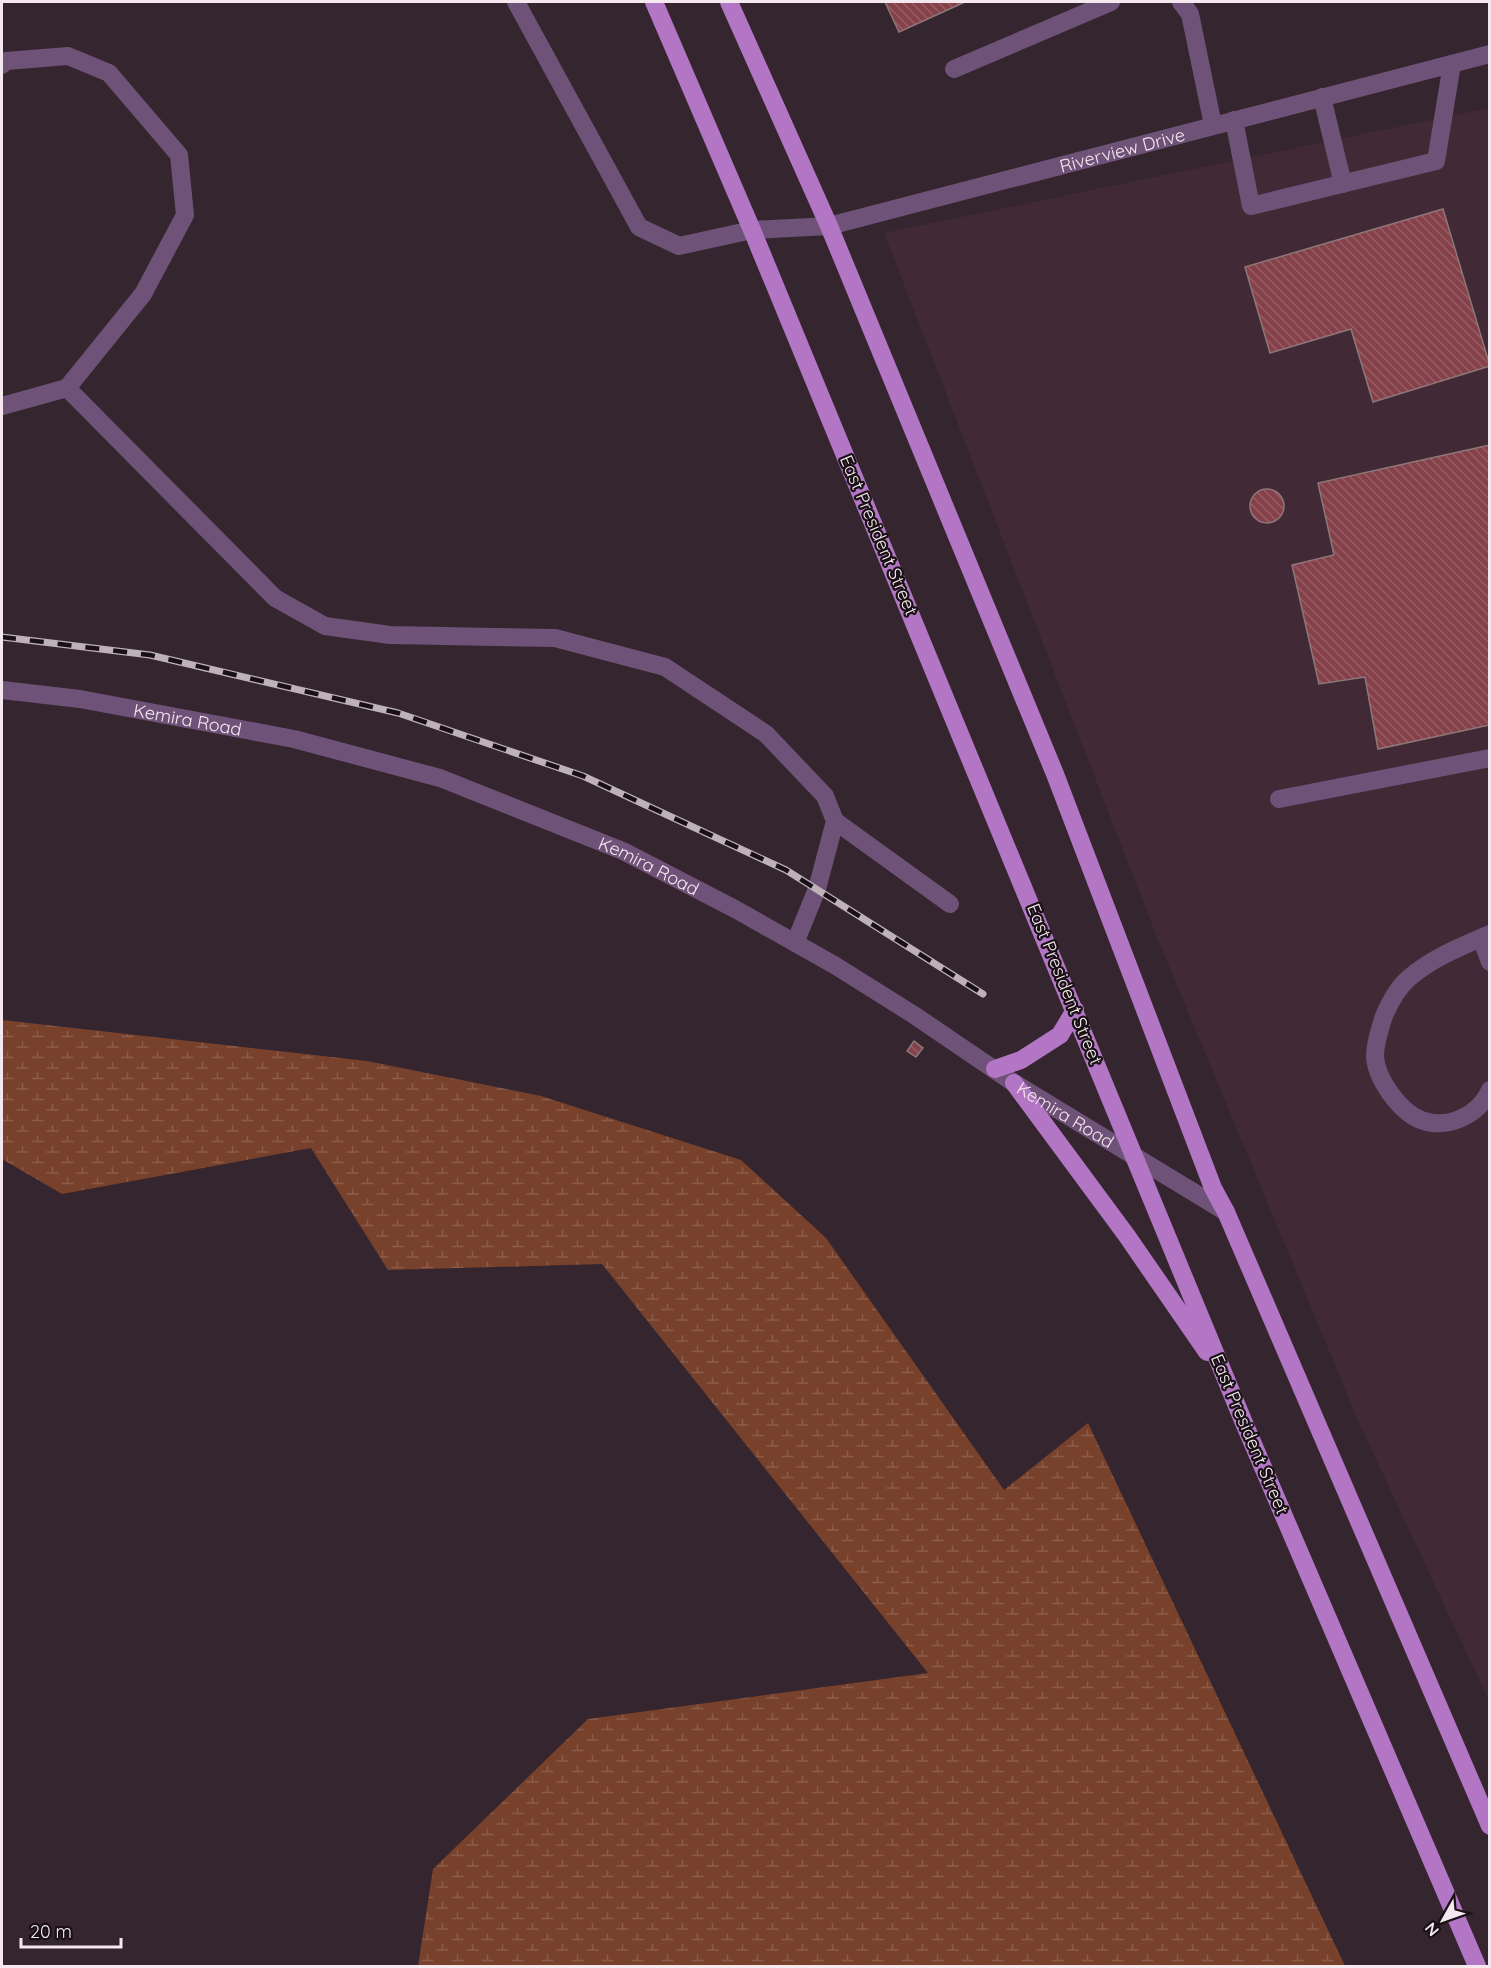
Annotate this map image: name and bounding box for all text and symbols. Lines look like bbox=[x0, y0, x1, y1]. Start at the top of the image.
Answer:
street label: Riverview Drive bbox=[1057, 122, 1187, 177]
street label: East President Street bbox=[835, 451, 923, 619]
street label: Kemira Road bbox=[132, 698, 244, 740]
street label: Kemira Road bbox=[595, 831, 703, 900]
street label: East President Street bbox=[1022, 900, 1108, 1068]
street label: Kemira Road bbox=[1013, 1076, 1118, 1153]
street label: East President Street bbox=[1206, 1350, 1294, 1518]
north arrow bbox=[1413, 1890, 1473, 1950]
scale bar bbox=[21, 1911, 122, 1949]
text: N bbox=[1420, 1919, 1443, 1941]
text: 20 m bbox=[30, 1920, 72, 1943]

